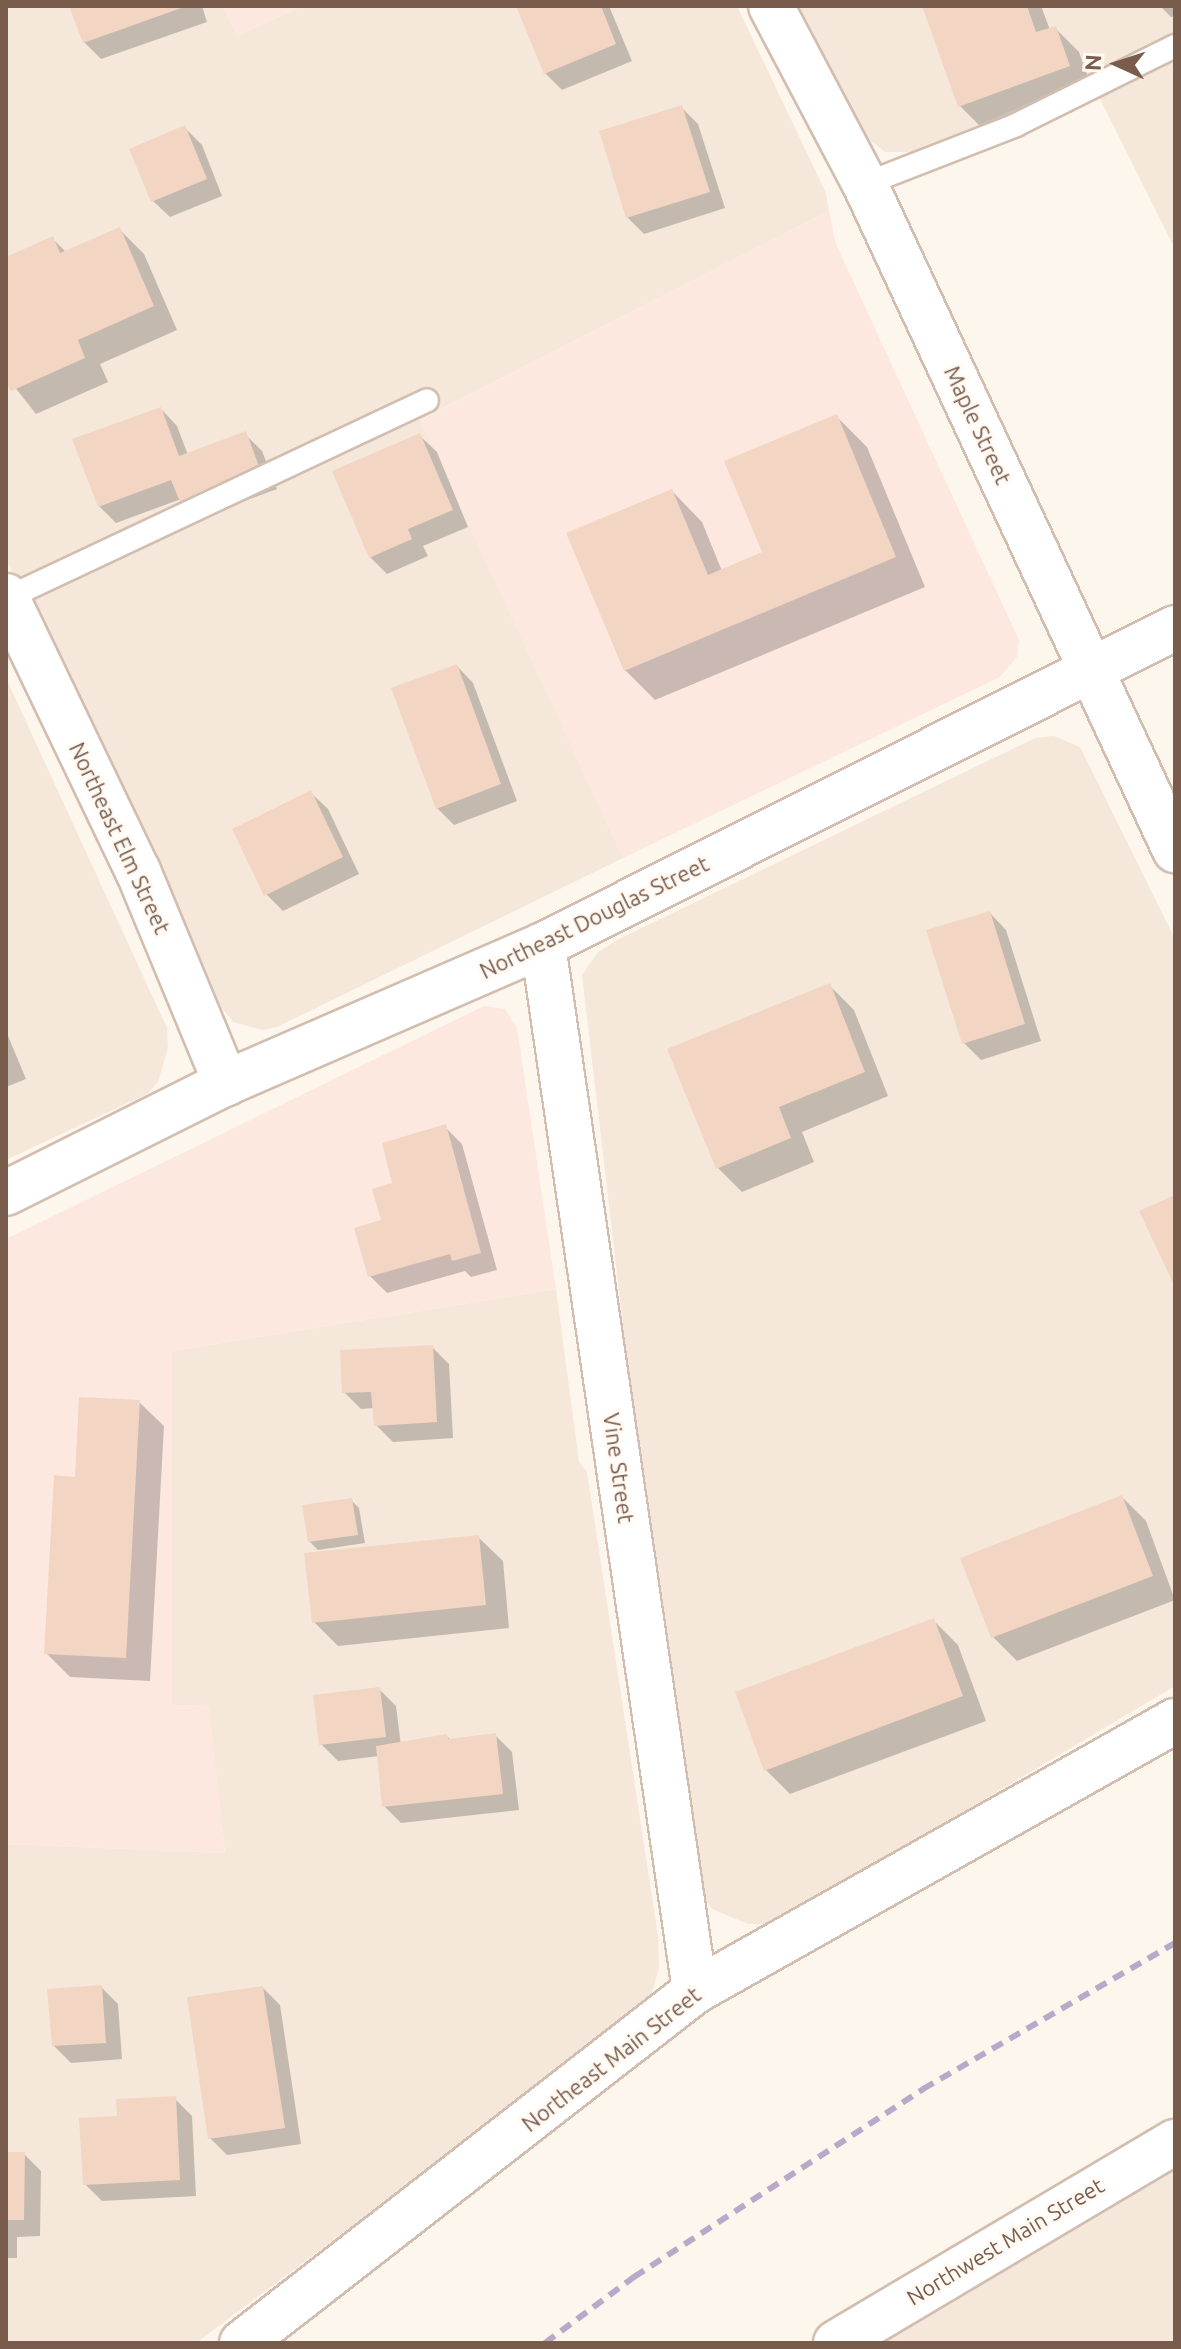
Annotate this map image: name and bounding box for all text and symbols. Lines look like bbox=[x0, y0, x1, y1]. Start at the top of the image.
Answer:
north arrow bbox=[1077, 24, 1157, 104]
text: N bbox=[1080, 54, 1105, 72]
street label: Maple Street bbox=[939, 362, 1017, 488]
street label: Northeast Elm Street bbox=[64, 738, 176, 938]
street label: Northeast Douglas Street bbox=[475, 850, 713, 984]
street label: Vine Street bbox=[598, 1411, 640, 1525]
street label: Northeast Main Street bbox=[516, 1981, 706, 2137]
street label: Northwest Main Street bbox=[902, 2172, 1108, 2310]

